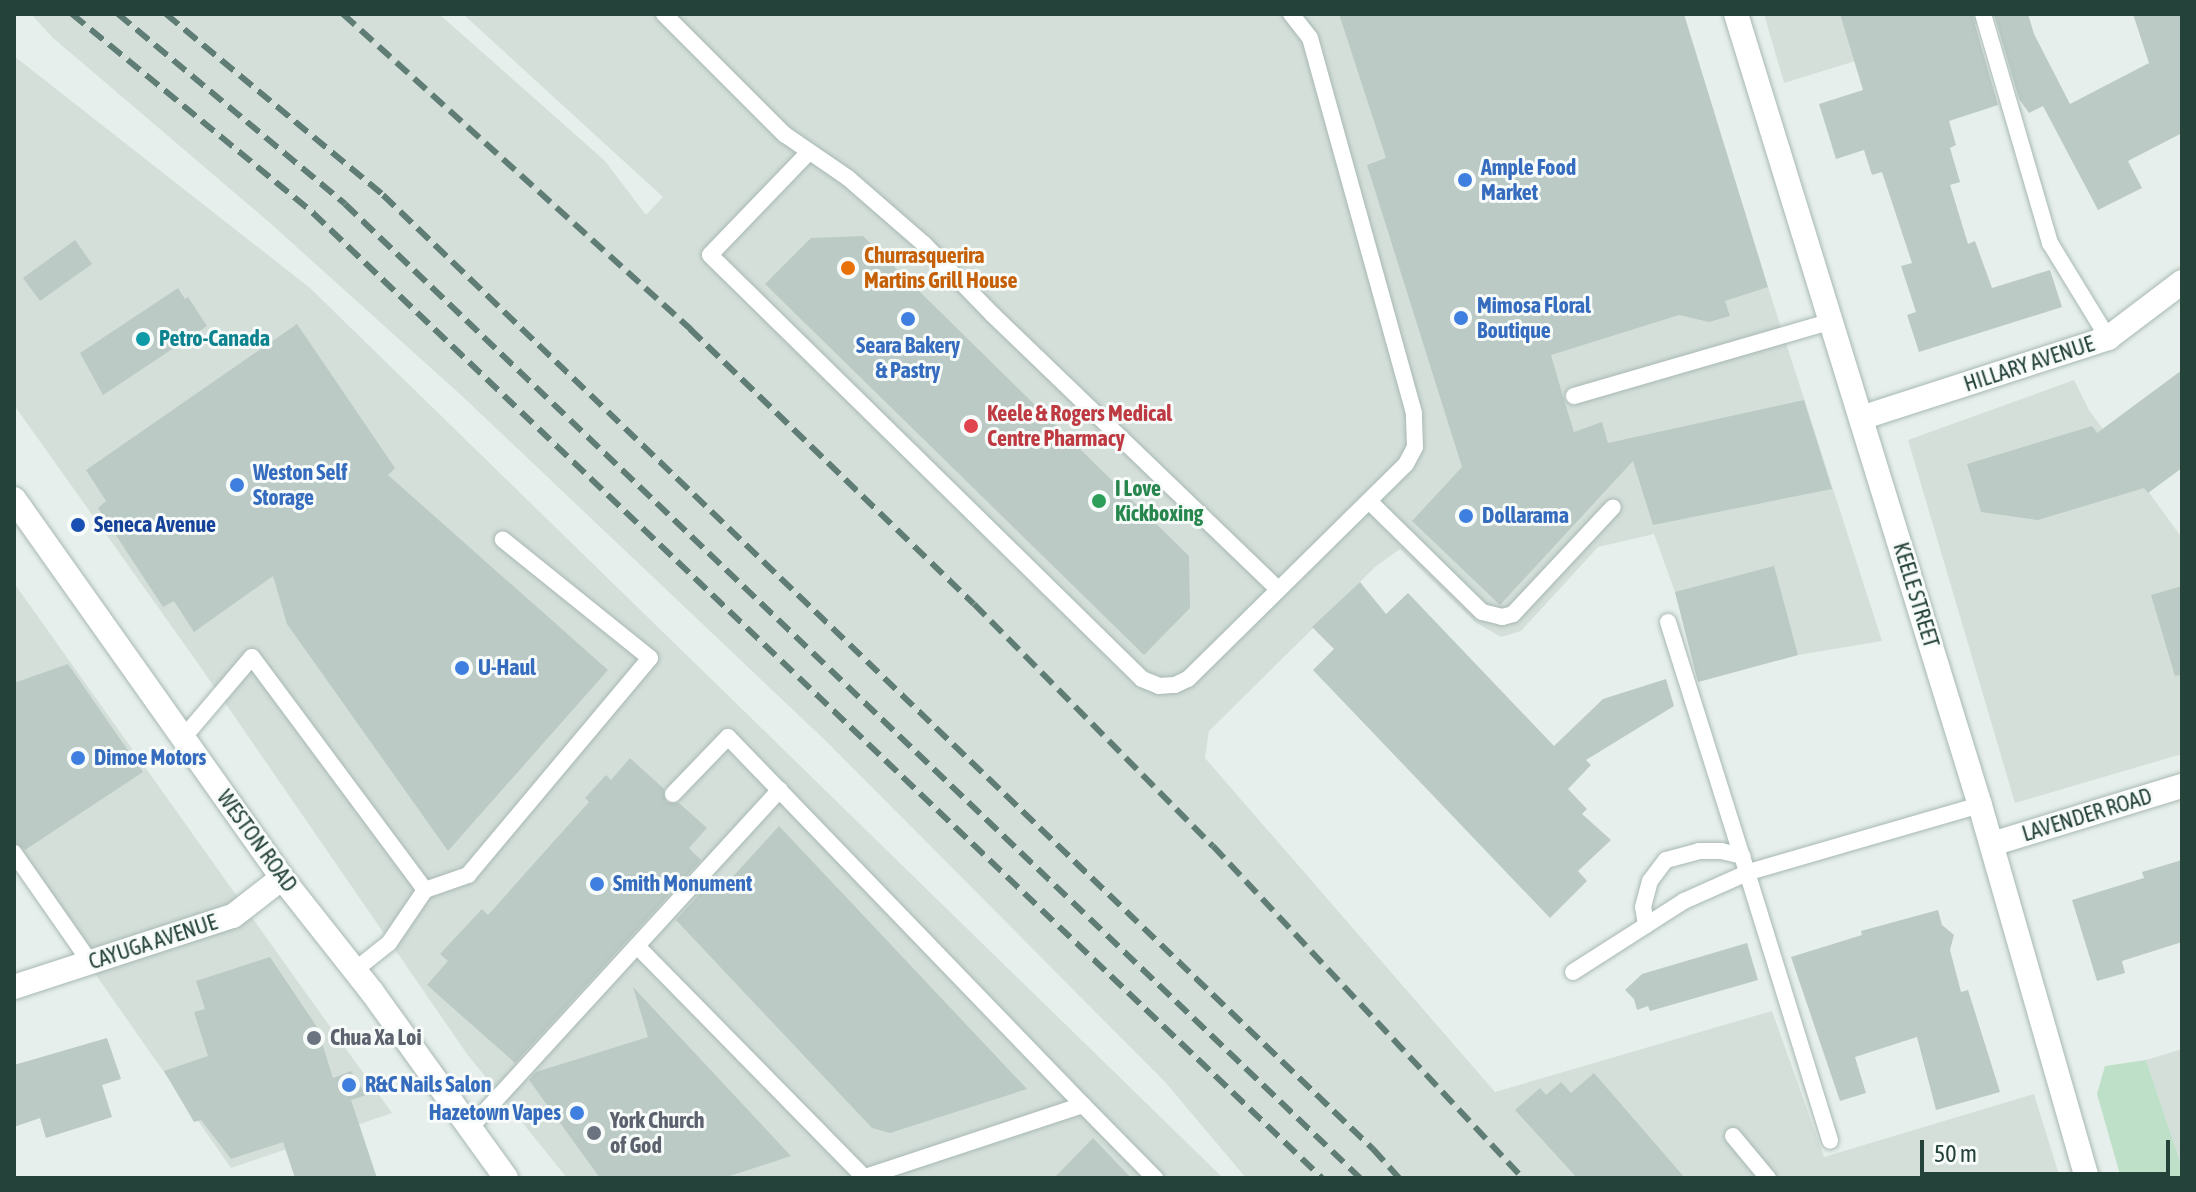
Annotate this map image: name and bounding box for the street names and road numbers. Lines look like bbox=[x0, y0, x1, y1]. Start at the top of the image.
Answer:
street label: HILLARY AVENUE bbox=[1960, 330, 2098, 398]
street label: KEELE STREET bbox=[1887, 539, 1945, 651]
street label: LAVENDER ROAD bbox=[2019, 783, 2155, 847]
street label: WESTON ROAD bbox=[211, 785, 303, 897]
street label: CAYUGA AVENUE bbox=[85, 909, 221, 975]

